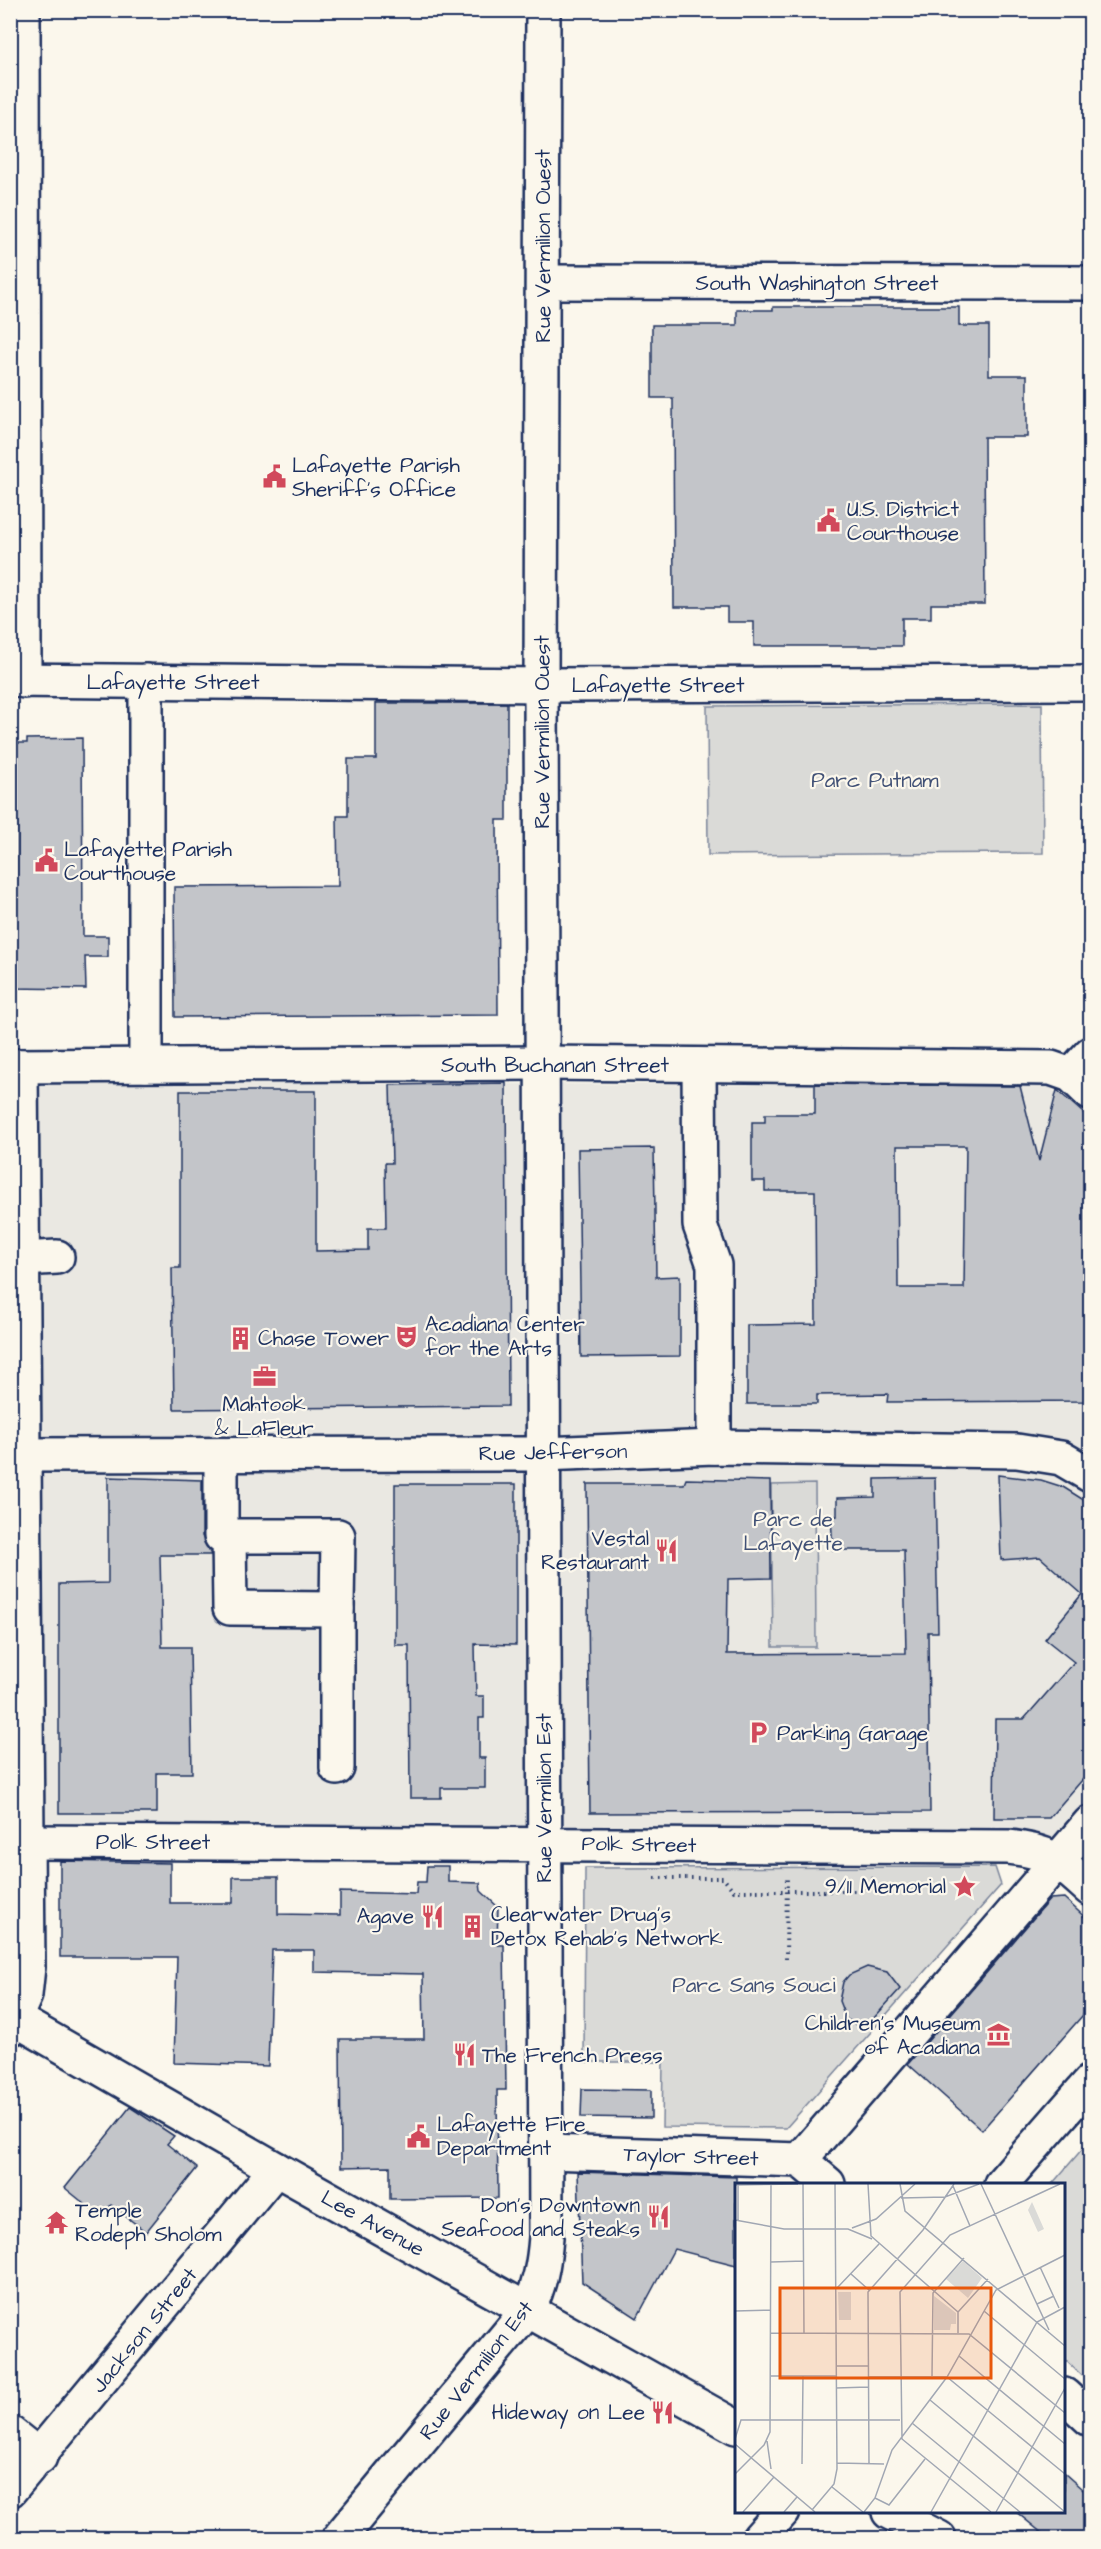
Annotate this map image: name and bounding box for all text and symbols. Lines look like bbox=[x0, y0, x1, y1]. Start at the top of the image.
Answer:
street label: Rue Vermilion Ouest bbox=[529, 149, 558, 343]
street label: South Washington Street bbox=[695, 269, 939, 300]
place label: Lafayette Parish Sheriff's Office bbox=[292, 451, 460, 504]
public building icon: Lafayette Parish Sheriff's Office bbox=[261, 464, 287, 490]
place label: U.S. District Courthouse bbox=[847, 495, 959, 548]
public building icon: U.S. District Courthouse bbox=[816, 508, 842, 534]
street label: Rue Vermilion Ouest bbox=[528, 635, 557, 829]
street label: Lafayette Street bbox=[87, 668, 260, 699]
street label: Lafayette Street bbox=[572, 671, 745, 702]
park label: Parc Putnam bbox=[811, 766, 939, 795]
place label: Lafayette Parish Courthouse bbox=[64, 835, 232, 888]
public building icon: Lafayette Parish Courthouse bbox=[33, 848, 59, 874]
street label: South Buchanan Street bbox=[441, 1051, 670, 1080]
place label: Acadiana Center for the Arts bbox=[425, 1310, 585, 1363]
theatre icon: Acadiana Center for the Arts bbox=[394, 1323, 420, 1349]
place label: Chase Tower bbox=[258, 1324, 389, 1353]
building icon: Chase Tower bbox=[227, 1325, 253, 1351]
office icon: Mahtook & LaFleur bbox=[251, 1363, 277, 1389]
place label: Mahtook & LaFleur bbox=[214, 1390, 314, 1443]
street label: Rue Jefferson bbox=[478, 1437, 628, 1468]
park label: Parc de Lafayette bbox=[743, 1505, 843, 1560]
place label: Vestal Restaurant bbox=[541, 1524, 649, 1577]
restaurant icon: Vestal Restaurant bbox=[654, 1537, 680, 1563]
street label: Rue Vermilion Est bbox=[530, 1713, 559, 1883]
place label: Parking Garage bbox=[777, 1719, 928, 1750]
parking icon: Parking Garage bbox=[746, 1720, 772, 1746]
street label: Polk Street bbox=[96, 1828, 211, 1857]
street label: Polk Street bbox=[581, 1829, 697, 1860]
place label: 9/11 Memorial bbox=[825, 1872, 946, 1901]
place icon: 9/11 Memorial bbox=[951, 1873, 977, 1899]
place label: Clearwater Drug's Detox Rehab's Network bbox=[491, 1900, 723, 1953]
place label: Agave bbox=[357, 1902, 414, 1933]
restaurant icon: Agave bbox=[419, 1903, 445, 1929]
building icon: Clearwater Drug's Detox Rehab's Network bbox=[460, 1913, 486, 1939]
park label: Parc Sans Souci bbox=[672, 1971, 836, 2000]
place label: Children's Museum of Acadiana bbox=[805, 2009, 981, 2062]
museum icon: Children's Museum of Acadiana bbox=[985, 2022, 1011, 2048]
place label: The French Press bbox=[482, 2041, 663, 2070]
restaurant icon: The French Press bbox=[451, 2042, 477, 2068]
place label: Lafayette Fire Department bbox=[437, 2110, 586, 2164]
public building icon: Lafayette Fire Department bbox=[406, 2123, 432, 2149]
street label: Taylor Street bbox=[623, 2140, 760, 2175]
street label: Lee Avenue bbox=[316, 2183, 430, 2264]
inset map bbox=[735, 2183, 1065, 2513]
place label: Don's Downtown Seafood and Steaks bbox=[441, 2191, 640, 2244]
place label: Temple Rodeph Sholom bbox=[75, 2196, 222, 2250]
restaurant icon: Don's Downtown Seafood and Steaks bbox=[645, 2204, 671, 2230]
temple icon: Temple Rodeph Sholom bbox=[44, 2209, 70, 2235]
street label: Jackson Street bbox=[85, 2261, 204, 2399]
street label: Rue Vermilion Est bbox=[413, 2294, 540, 2446]
place label: Hideway on Lee bbox=[491, 2398, 645, 2429]
restaurant icon: Hideway on Lee bbox=[650, 2399, 676, 2425]

